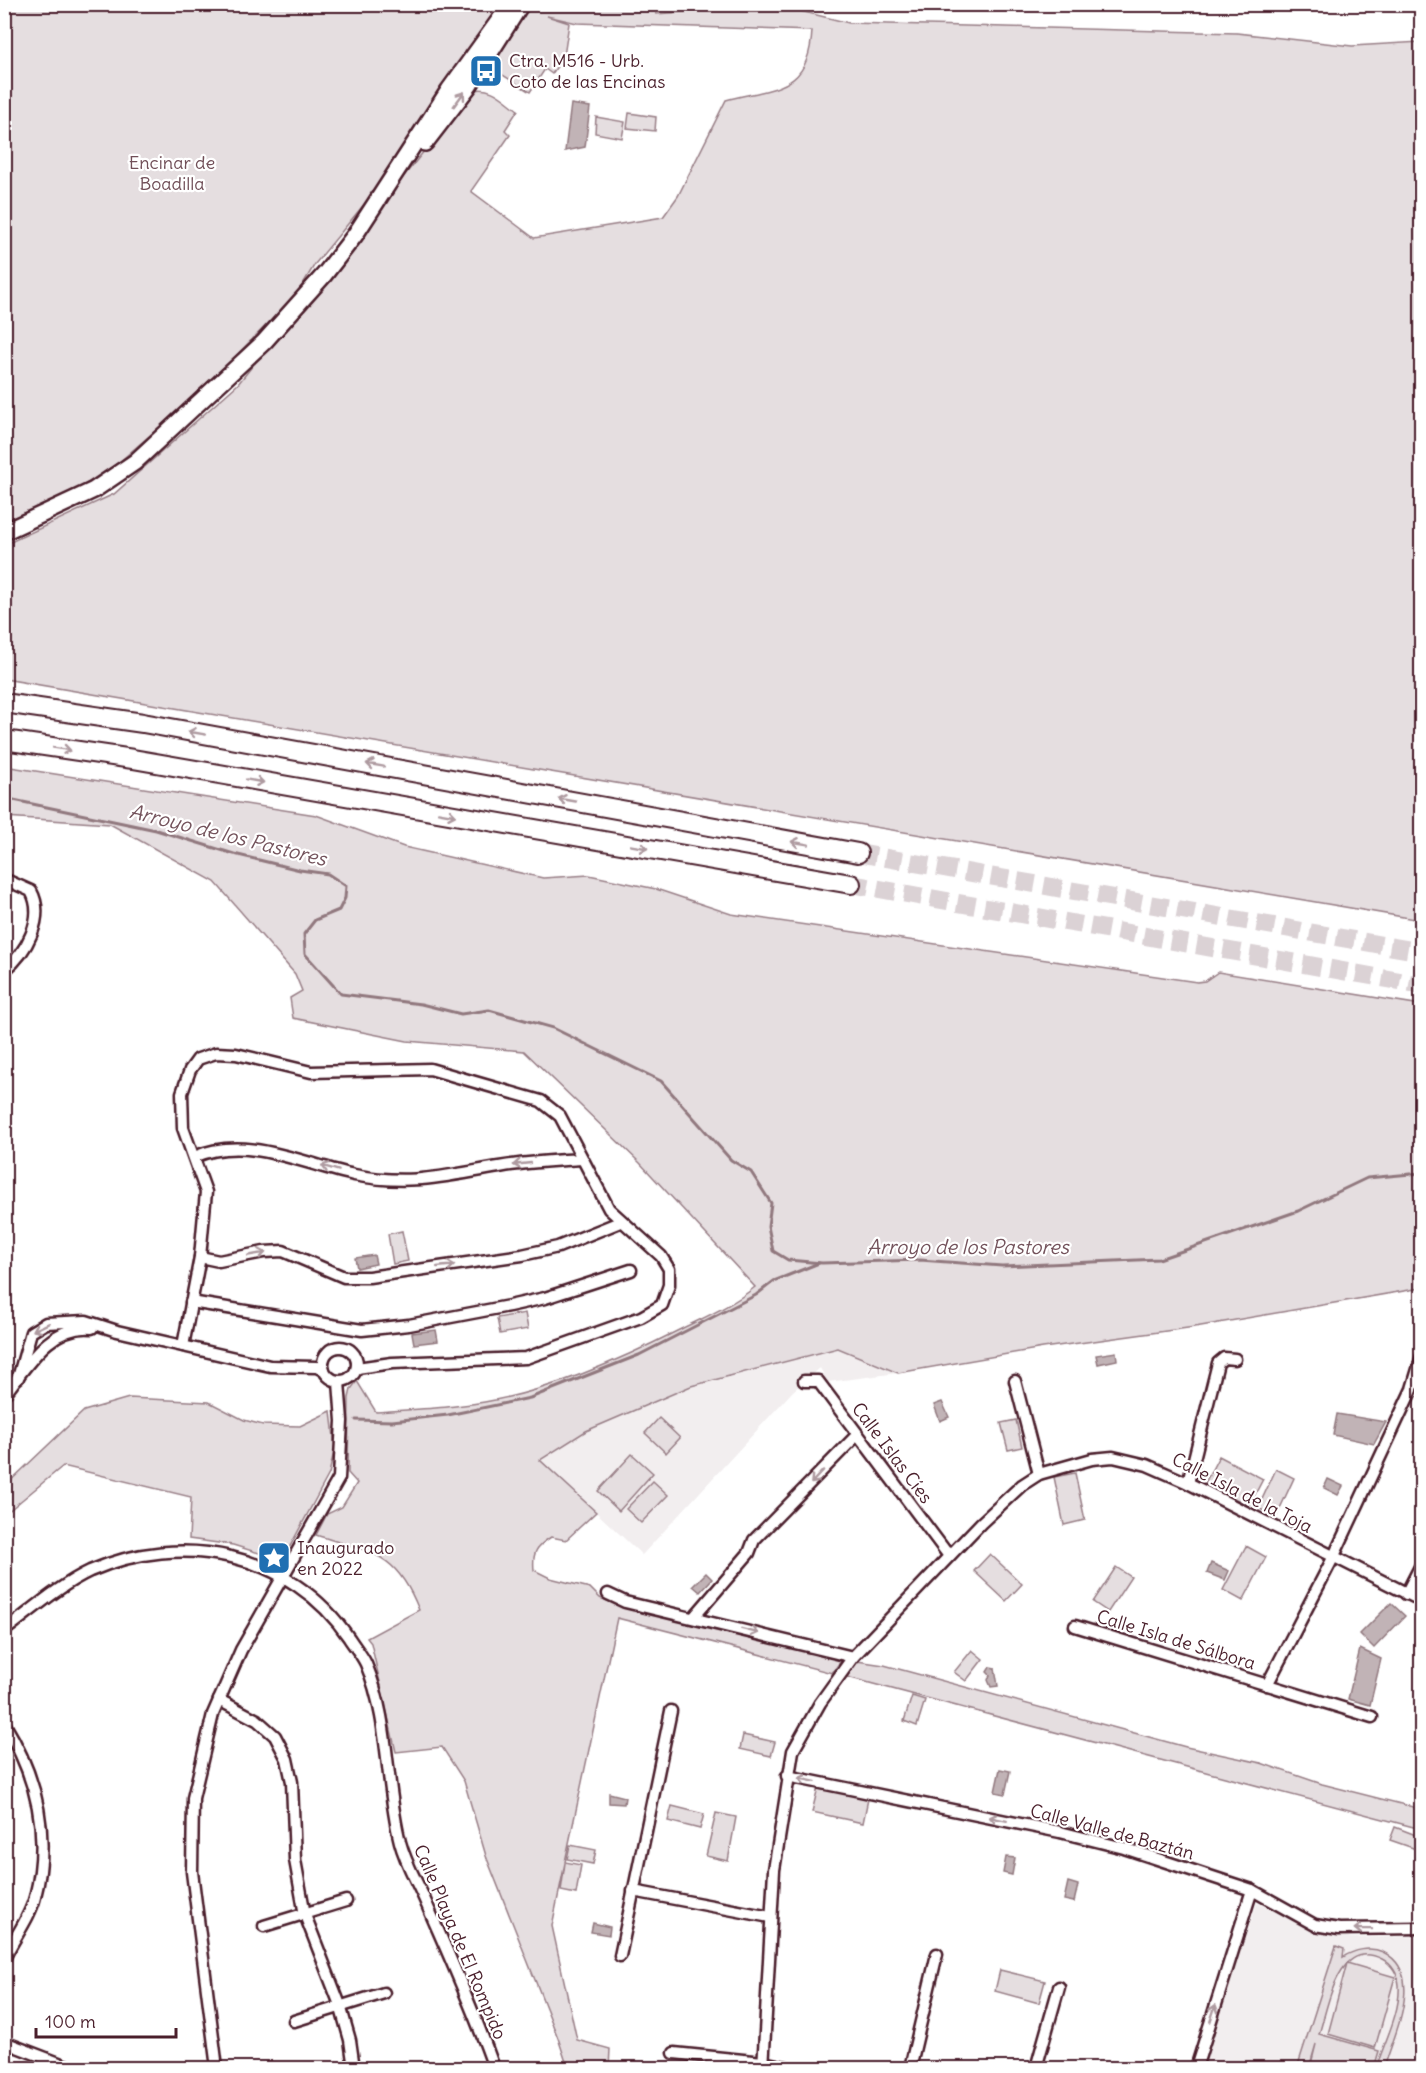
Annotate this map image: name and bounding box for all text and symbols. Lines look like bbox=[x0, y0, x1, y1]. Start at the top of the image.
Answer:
place label: Ctra. M516 - Urb. Coto de las Encinas bbox=[509, 49, 665, 93]
bus stop icon: Ctra. M516 - Urb. Coto de las Encinas bbox=[468, 53, 504, 89]
one-way arrow bbox=[453, 92, 466, 108]
park label: Encinar de Boadilla bbox=[129, 151, 215, 195]
one-way arrow bbox=[188, 727, 207, 738]
one-way arrow bbox=[52, 743, 72, 754]
one-way arrow bbox=[366, 759, 385, 770]
one-way arrow bbox=[244, 775, 264, 786]
one-way arrow bbox=[558, 795, 577, 806]
water label: Arroyo de los Pastores bbox=[127, 798, 331, 872]
one-way arrow bbox=[437, 809, 456, 820]
one-way arrow bbox=[791, 837, 810, 848]
one-way arrow bbox=[629, 842, 648, 853]
one-way arrow bbox=[513, 1159, 533, 1170]
one-way arrow bbox=[321, 1161, 340, 1172]
water label: Arroyo de los Pastores bbox=[867, 1234, 1071, 1259]
one-way arrow bbox=[247, 1248, 266, 1259]
one-way arrow bbox=[435, 1260, 455, 1271]
one-way arrow bbox=[32, 1322, 50, 1333]
street label: Calle Islas Cíes bbox=[847, 1398, 938, 1508]
street label: Calle Isla de la Toja bbox=[1168, 1447, 1316, 1538]
one-way arrow bbox=[810, 1470, 824, 1485]
place label: Inaugurado en 2022 bbox=[297, 1536, 394, 1580]
place icon: Inaugurado en 2022 bbox=[256, 1540, 292, 1576]
street label: Calle Isla de Sálbora bbox=[1094, 1604, 1258, 1675]
one-way arrow bbox=[741, 1626, 760, 1638]
one-way arrow bbox=[798, 1774, 818, 1785]
street label: Calle Valle de Baztán bbox=[1028, 1799, 1197, 1864]
one-way arrow bbox=[989, 1813, 1009, 1824]
street label: Calle Playa de El Rompido bbox=[409, 1841, 512, 2043]
one-way arrow bbox=[1354, 1924, 1374, 1935]
scale bar bbox=[36, 2001, 176, 2039]
one-way arrow bbox=[1209, 2004, 1220, 2023]
text: 100 m bbox=[45, 2010, 96, 2033]

